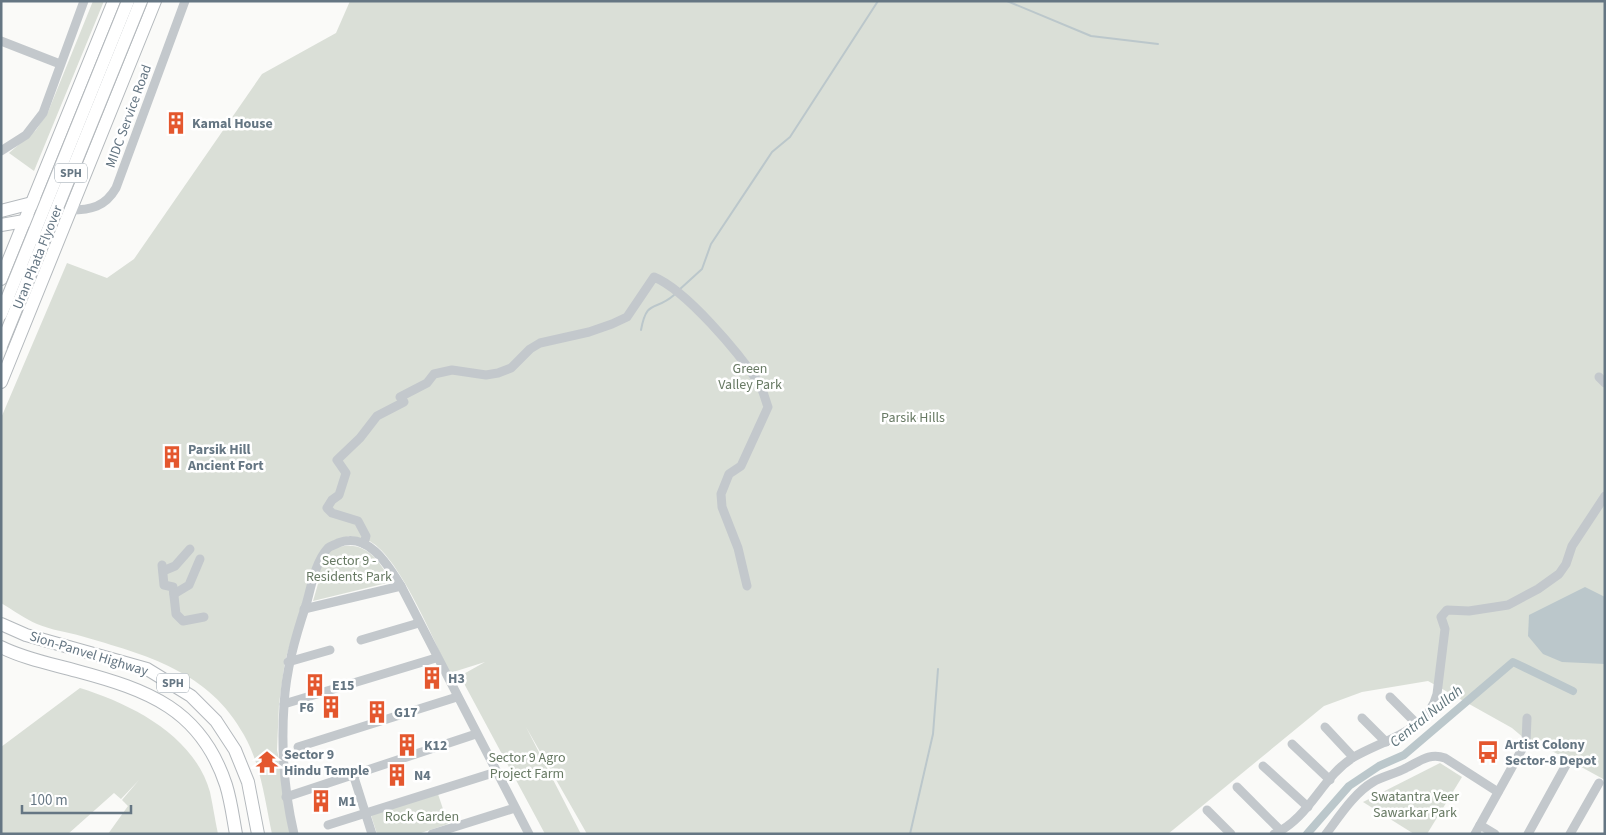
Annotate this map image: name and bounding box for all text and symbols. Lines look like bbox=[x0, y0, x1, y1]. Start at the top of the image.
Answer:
street label: MIDC Service Road bbox=[101, 62, 157, 171]
building icon: Kamal House bbox=[163, 110, 189, 136]
place label: Kamal House bbox=[192, 114, 273, 134]
road number: SPH bbox=[55, 164, 87, 182]
street label: Uran Phata Flyover bbox=[8, 202, 68, 312]
park label: Green Valley Park bbox=[718, 359, 782, 395]
park label: Parsik Hills bbox=[881, 408, 945, 428]
place label: Parsik Hill Ancient Fort bbox=[187, 440, 264, 476]
building icon: Parsik Hill Ancient Fort bbox=[159, 444, 185, 470]
park label: Sector 9 - Residents Park bbox=[306, 551, 392, 587]
street label: Sion-Panvel Highway bbox=[27, 626, 151, 682]
building icon: H3 bbox=[419, 665, 445, 691]
place label: H3 bbox=[448, 669, 465, 689]
building icon: E15 bbox=[302, 672, 328, 698]
road number: SPH bbox=[157, 674, 189, 692]
place label: E15 bbox=[332, 676, 354, 696]
water label: Central Nullah bbox=[1385, 680, 1467, 752]
building icon: F6 bbox=[318, 694, 344, 720]
place label: F6 bbox=[299, 698, 314, 718]
building icon: G17 bbox=[364, 699, 390, 725]
place label: G17 bbox=[394, 703, 418, 723]
building icon: K12 bbox=[394, 732, 420, 758]
place label: Artist Colony Sector-8 Depot bbox=[1504, 735, 1597, 771]
place label: K12 bbox=[424, 736, 447, 756]
bus stop icon: Artist Colony Sector-8 Depot bbox=[1475, 739, 1501, 765]
place label: Sector 9 Hindu Temple bbox=[284, 745, 369, 781]
park label: Sector 9 Agro Project Farm bbox=[488, 748, 566, 784]
temple icon: Sector 9 Hindu Temple bbox=[254, 749, 280, 775]
building icon: N4 bbox=[384, 762, 410, 788]
place label: N4 bbox=[414, 766, 431, 786]
scale bar bbox=[22, 782, 131, 814]
park label: Swatantra Veer Sawarkar Park bbox=[1371, 787, 1459, 823]
building icon: M1 bbox=[308, 788, 334, 814]
text: 100 m bbox=[30, 790, 68, 811]
place label: M1 bbox=[338, 792, 356, 812]
park label: Rock Garden bbox=[385, 807, 459, 827]

